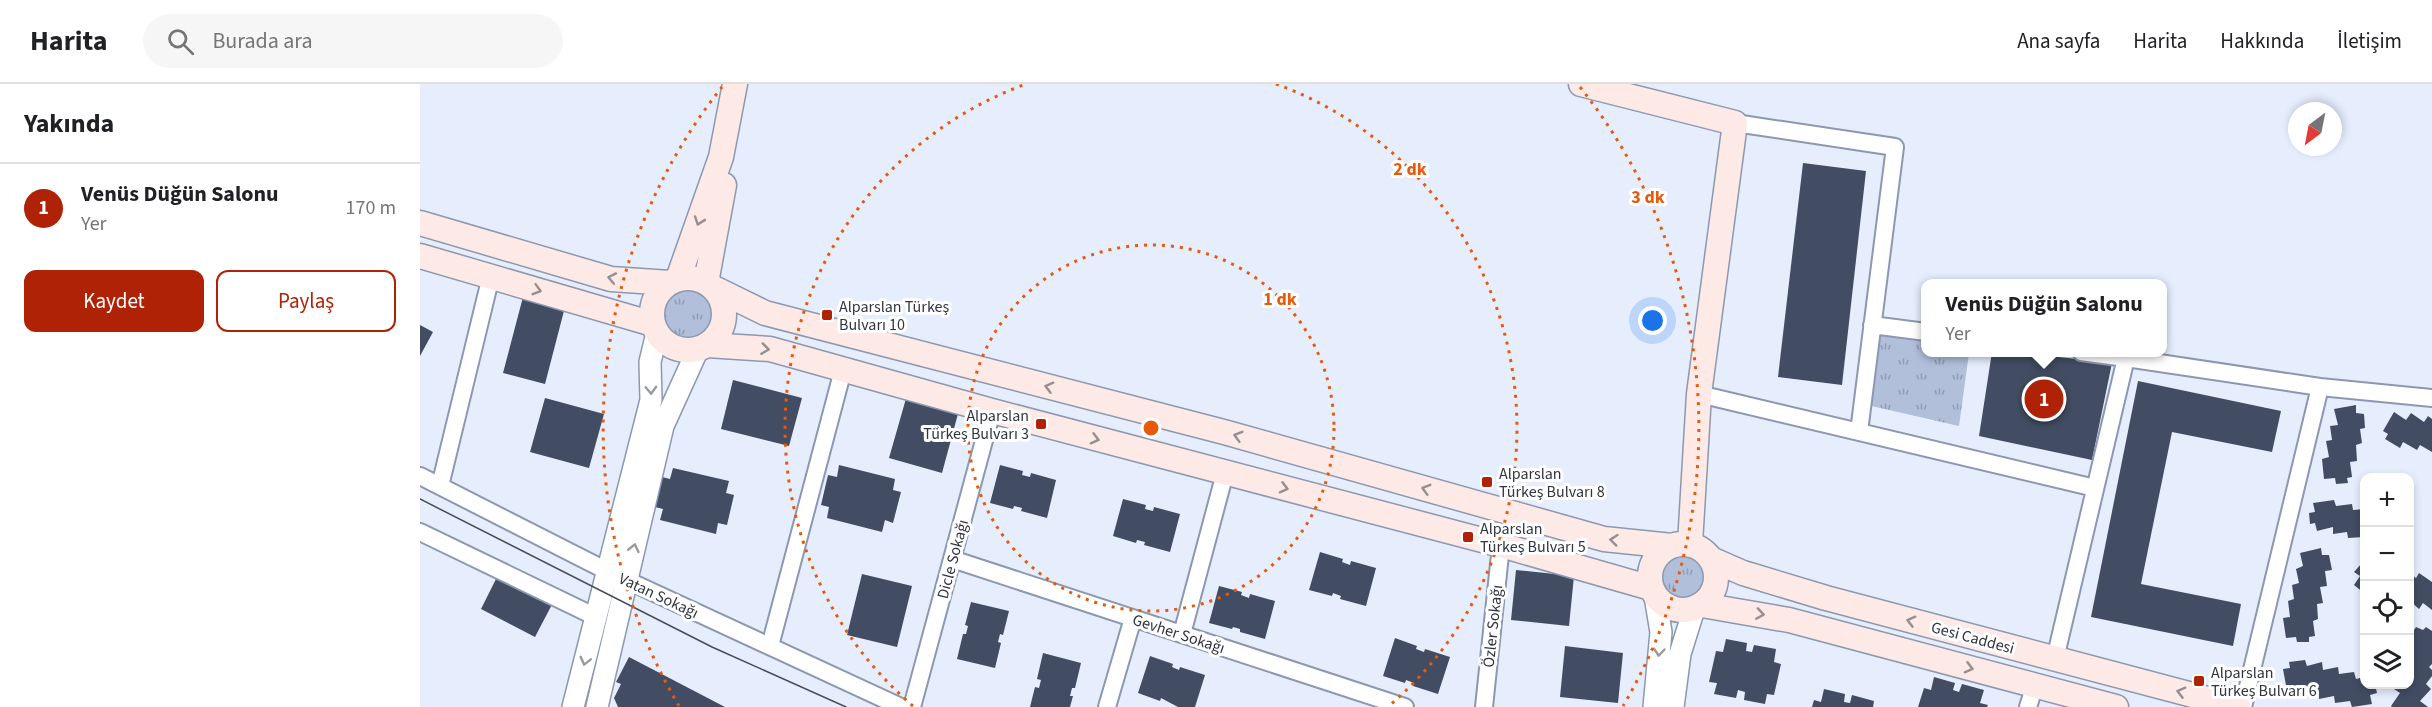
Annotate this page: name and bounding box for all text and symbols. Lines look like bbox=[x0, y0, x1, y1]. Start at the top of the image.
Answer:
search box bbox=[143, 14, 563, 68]
text: Harita bbox=[30, 21, 107, 61]
icon: search bbox=[164, 25, 197, 58]
text: Burada ara bbox=[212, 25, 313, 57]
text: Ana sayfa bbox=[2017, 26, 2100, 56]
text: Harita bbox=[2133, 26, 2187, 56]
text: Hakkında bbox=[2220, 26, 2304, 56]
text: İletişim bbox=[2337, 26, 2402, 56]
north arrow bbox=[2288, 102, 2342, 156]
text: Yakında bbox=[24, 105, 114, 142]
text: 2 dk bbox=[1393, 157, 1427, 182]
text: Venüs Düğün Salonu bbox=[81, 178, 279, 210]
text: 3 dk bbox=[1631, 185, 1665, 210]
text: 1 bbox=[38, 194, 49, 222]
text: 170 m bbox=[346, 194, 396, 222]
text: Yer bbox=[81, 210, 107, 238]
one-way arrow bbox=[693, 216, 706, 226]
button: Kaydet bbox=[24, 270, 204, 332]
button: Paylaş bbox=[216, 270, 396, 332]
one-way arrow bbox=[607, 272, 617, 285]
popup bbox=[1921, 279, 2167, 357]
one-way arrow bbox=[531, 283, 542, 295]
text: 1 dk bbox=[1263, 287, 1297, 312]
text: Venüs Düğün Salonu bbox=[1945, 288, 2143, 320]
place label: Alparslan Türkeş Bulvarı 10 bbox=[839, 296, 949, 336]
your location bbox=[1638, 306, 1667, 335]
marker: Alparslan Türkeş Bulvarı 10 bbox=[820, 308, 834, 322]
text: Yer bbox=[1945, 320, 1971, 348]
one-way arrow bbox=[761, 343, 770, 355]
pin: 1 bbox=[2024, 376, 2064, 422]
one-way arrow bbox=[1044, 382, 1055, 394]
one-way arrow bbox=[644, 386, 657, 395]
place label: Alparslan Türkeş Bulvarı 3 bbox=[923, 405, 1029, 445]
marker: Alparslan Türkeş Bulvarı 3 bbox=[1034, 417, 1048, 431]
centre of rings bbox=[1141, 418, 1161, 438]
one-way arrow bbox=[1090, 431, 1100, 444]
one-way arrow bbox=[1233, 431, 1244, 443]
place label: Alparslan Türkeş Bulvarı 8 bbox=[1499, 463, 1605, 503]
map controls bbox=[2360, 473, 2414, 689]
button: + bbox=[2360, 473, 2414, 527]
marker: Alparslan Türkeş Bulvarı 8 bbox=[1480, 475, 1494, 489]
one-way arrow bbox=[1279, 481, 1289, 494]
one-way arrow bbox=[1421, 484, 1432, 496]
street label: Dicle Sokağı bbox=[932, 517, 974, 601]
place label: Alparslan Türkeş Bulvarı 5 bbox=[1480, 518, 1586, 558]
button: − bbox=[2360, 527, 2414, 581]
marker: Alparslan Türkeş Bulvarı 5 bbox=[1461, 530, 1475, 544]
one-way arrow bbox=[1609, 534, 1618, 546]
one-way arrow bbox=[627, 543, 640, 553]
street label: Vatan Sokağı bbox=[615, 568, 702, 624]
button: locate bbox=[2360, 581, 2414, 635]
street label: Özler Sokağı bbox=[1478, 584, 1508, 669]
one-way arrow bbox=[1755, 607, 1765, 619]
street label: Gevher Sokağı bbox=[1130, 609, 1228, 659]
one-way arrow bbox=[1907, 615, 1917, 628]
street label: Gesi Caddesi bbox=[1929, 616, 2017, 660]
button: layers bbox=[2360, 635, 2414, 689]
one-way arrow bbox=[1653, 647, 1666, 656]
one-way arrow bbox=[579, 656, 592, 666]
one-way arrow bbox=[1964, 660, 1974, 673]
place label: Alparslan Türkeş Bulvarı 6 bbox=[2211, 662, 2317, 702]
marker: Alparslan Türkeş Bulvarı 6 bbox=[2192, 674, 2206, 688]
one-way arrow bbox=[2176, 687, 2187, 699]

